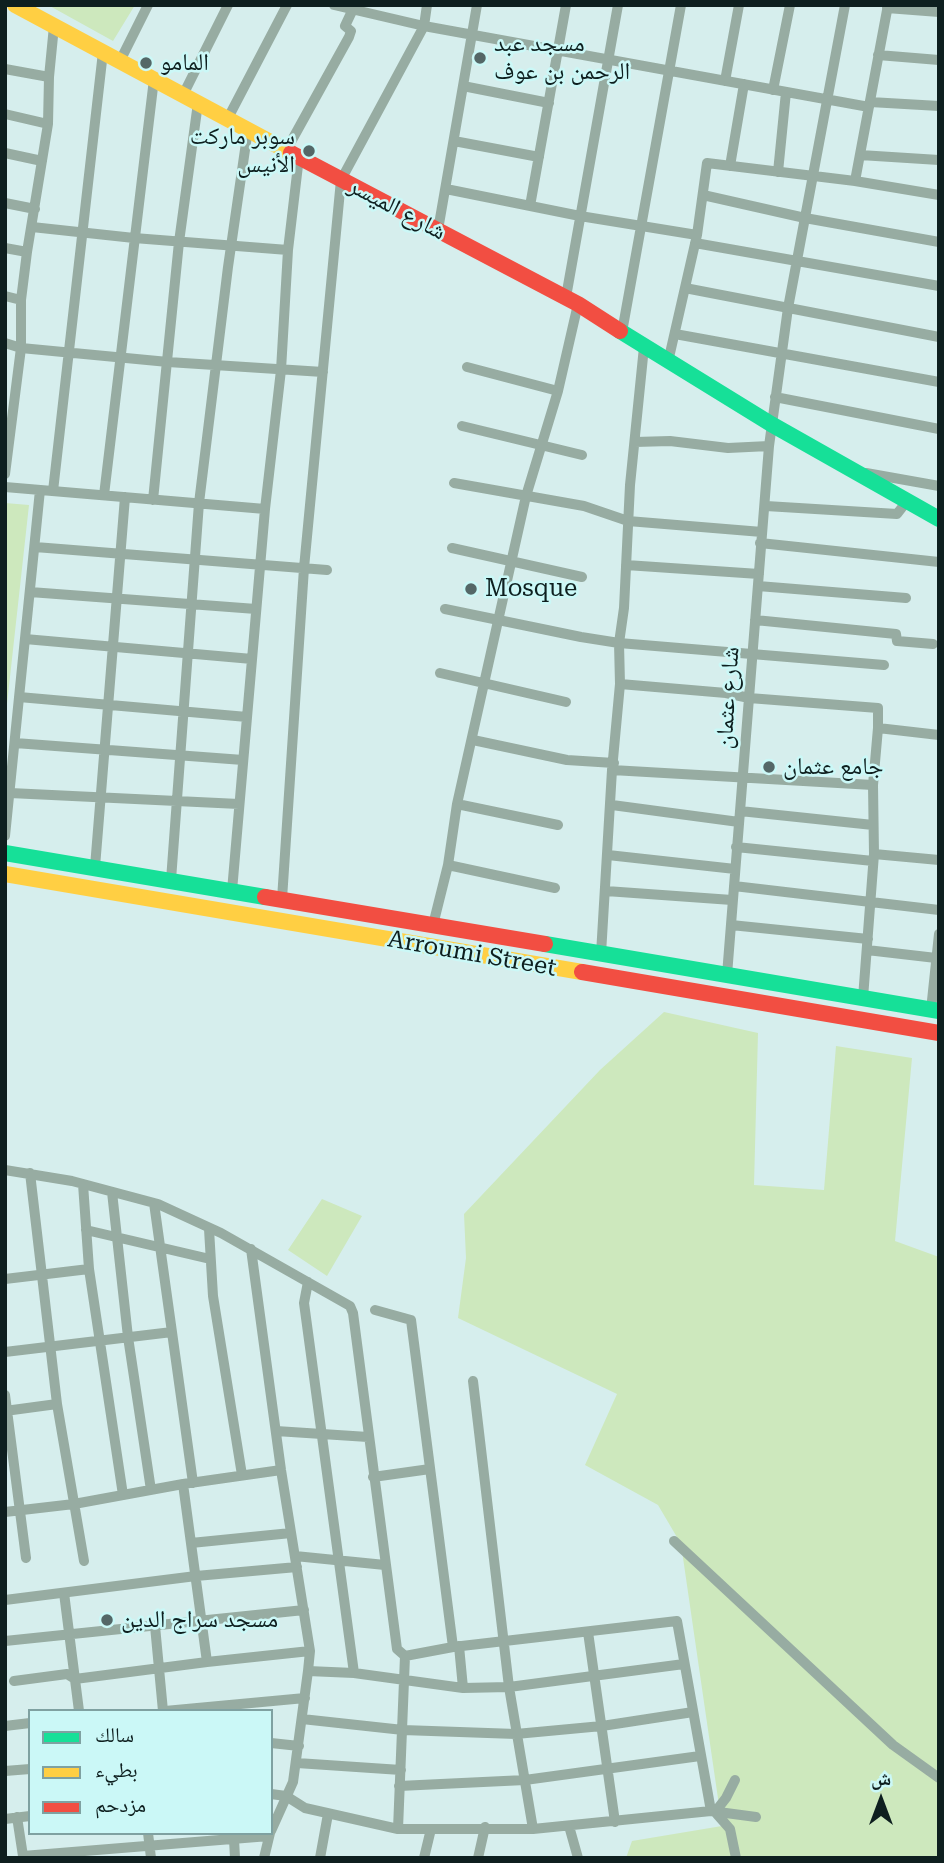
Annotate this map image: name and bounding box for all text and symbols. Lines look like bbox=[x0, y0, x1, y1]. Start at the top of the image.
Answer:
place label: مسجد عبد الرحمن بن عوف bbox=[494, 30, 630, 86]
place label: المامو bbox=[160, 49, 209, 77]
marker: مسجد عبد الرحمن بن عوف bbox=[472, 50, 488, 66]
marker: المامو bbox=[138, 55, 154, 71]
place label: سوبر ماركت الأنيس bbox=[190, 123, 295, 179]
marker: سوبر ماركت الأنيس bbox=[301, 143, 317, 159]
street label: شارع الميسر bbox=[343, 171, 451, 247]
place label: Mosque bbox=[485, 575, 577, 603]
marker: Mosque bbox=[463, 581, 479, 597]
street label: شارع عثمان bbox=[710, 646, 746, 750]
place label: جامع عثمان bbox=[783, 753, 884, 781]
marker: جامع عثمان bbox=[761, 759, 777, 775]
street label: Arroumi Street bbox=[386, 925, 558, 983]
place label: مسجد سراج الدين bbox=[121, 1606, 278, 1634]
marker: مسجد سراج الدين bbox=[99, 1612, 115, 1628]
legend bbox=[28, 1709, 273, 1835]
text: سالك bbox=[95, 1723, 134, 1747]
text: بطيء bbox=[95, 1758, 138, 1782]
north arrow bbox=[846, 1765, 916, 1835]
text: ش bbox=[871, 1767, 891, 1790]
text: مزدحم bbox=[95, 1793, 146, 1817]

